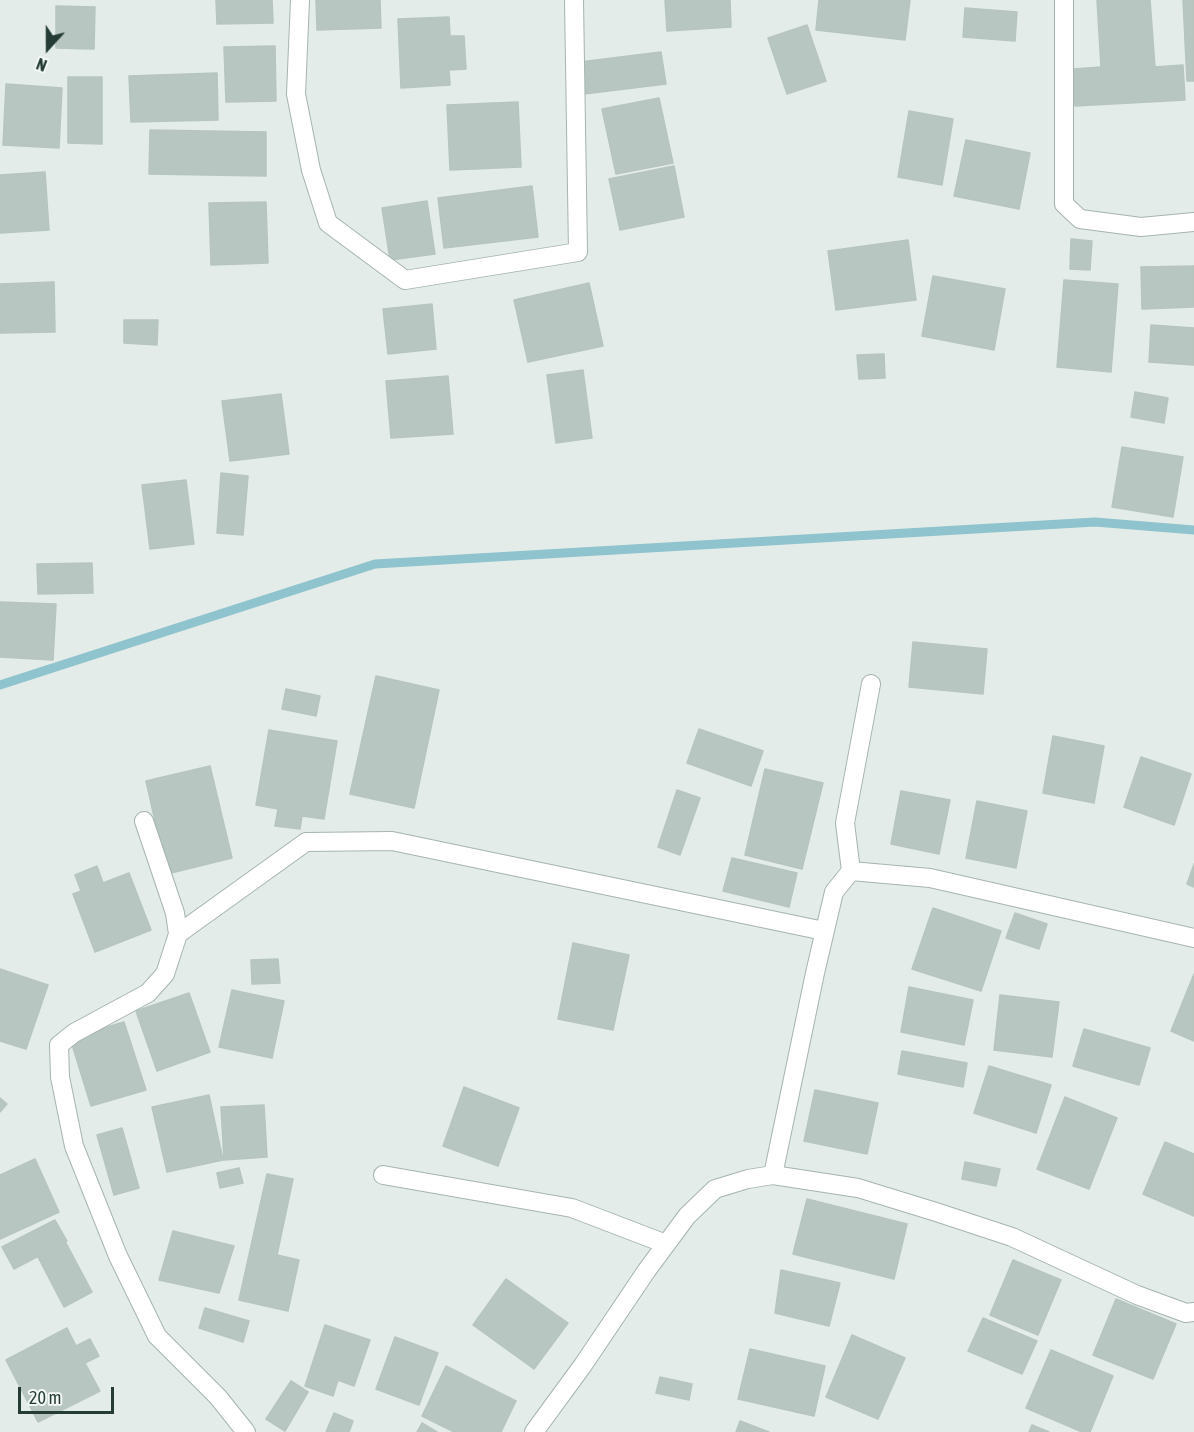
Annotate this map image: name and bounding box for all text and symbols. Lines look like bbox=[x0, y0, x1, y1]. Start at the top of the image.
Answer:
north arrow bbox=[18, 18, 78, 78]
text: N bbox=[34, 55, 49, 75]
scale bar bbox=[21, 1375, 117, 1413]
text: 20 m bbox=[29, 1387, 61, 1408]

